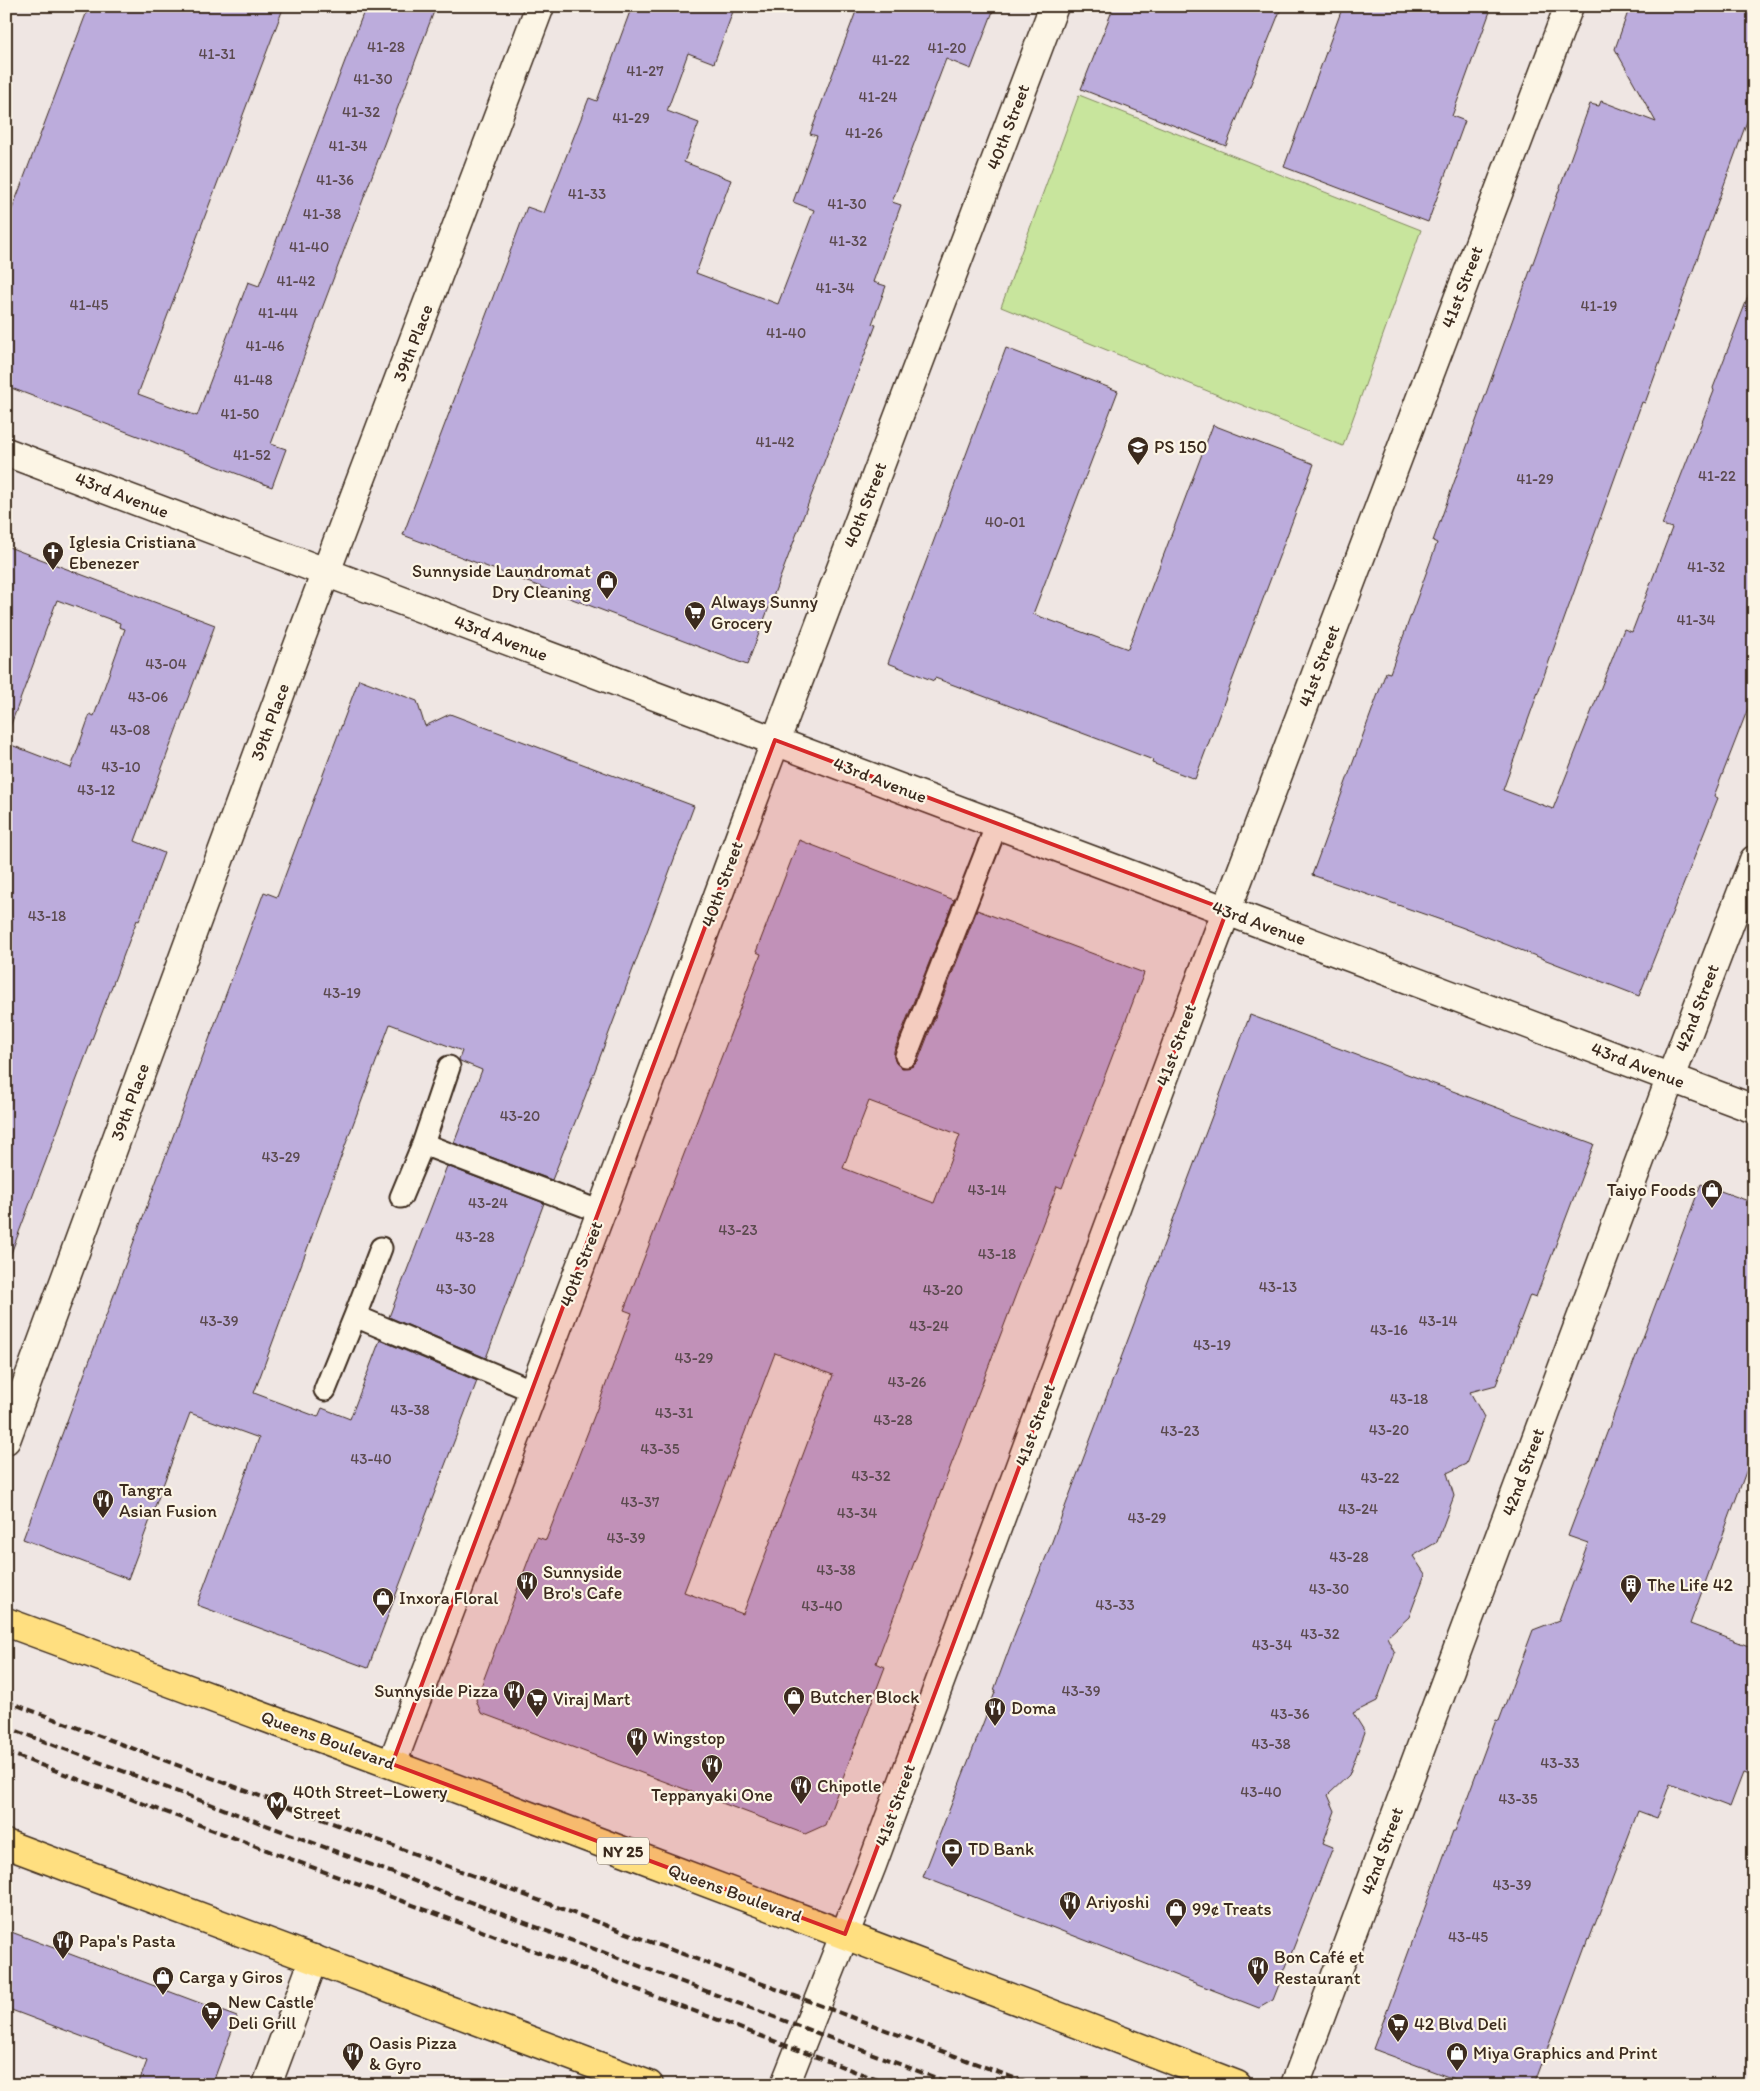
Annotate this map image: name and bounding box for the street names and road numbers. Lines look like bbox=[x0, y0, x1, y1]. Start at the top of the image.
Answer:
street label: 40th Street bbox=[982, 81, 1034, 173]
street label: 41st Street bbox=[1436, 243, 1488, 331]
street label: 39th Place bbox=[388, 301, 438, 385]
street label: 40th Street bbox=[839, 459, 891, 551]
street label: 43rd Avenue bbox=[72, 467, 172, 523]
street label: 43rd Avenue bbox=[451, 610, 551, 666]
street label: 41st Street bbox=[1293, 622, 1345, 710]
street label: 39th Place bbox=[246, 680, 294, 764]
street label: 43rd Avenue bbox=[830, 752, 930, 808]
street label: 40th Street bbox=[696, 838, 748, 930]
street label: 43rd Avenue bbox=[1209, 896, 1309, 950]
street label: 42nd Street bbox=[1670, 961, 1724, 1055]
street label: 41st Street bbox=[1151, 1001, 1201, 1089]
street label: 43rd Avenue bbox=[1588, 1037, 1688, 1093]
street label: 39th Place bbox=[106, 1060, 154, 1144]
street label: 40th Street bbox=[555, 1218, 607, 1310]
street label: 41st Street bbox=[1010, 1381, 1060, 1469]
street label: 42nd Street bbox=[1497, 1425, 1549, 1519]
street label: Queens Boulevard bbox=[258, 1706, 398, 1775]
street label: 41st Street bbox=[870, 1761, 920, 1849]
street label: 42nd Street bbox=[1356, 1804, 1408, 1898]
road number: NY 25 bbox=[597, 1838, 649, 1864]
street label: Queens Boulevard bbox=[665, 1859, 805, 1928]

